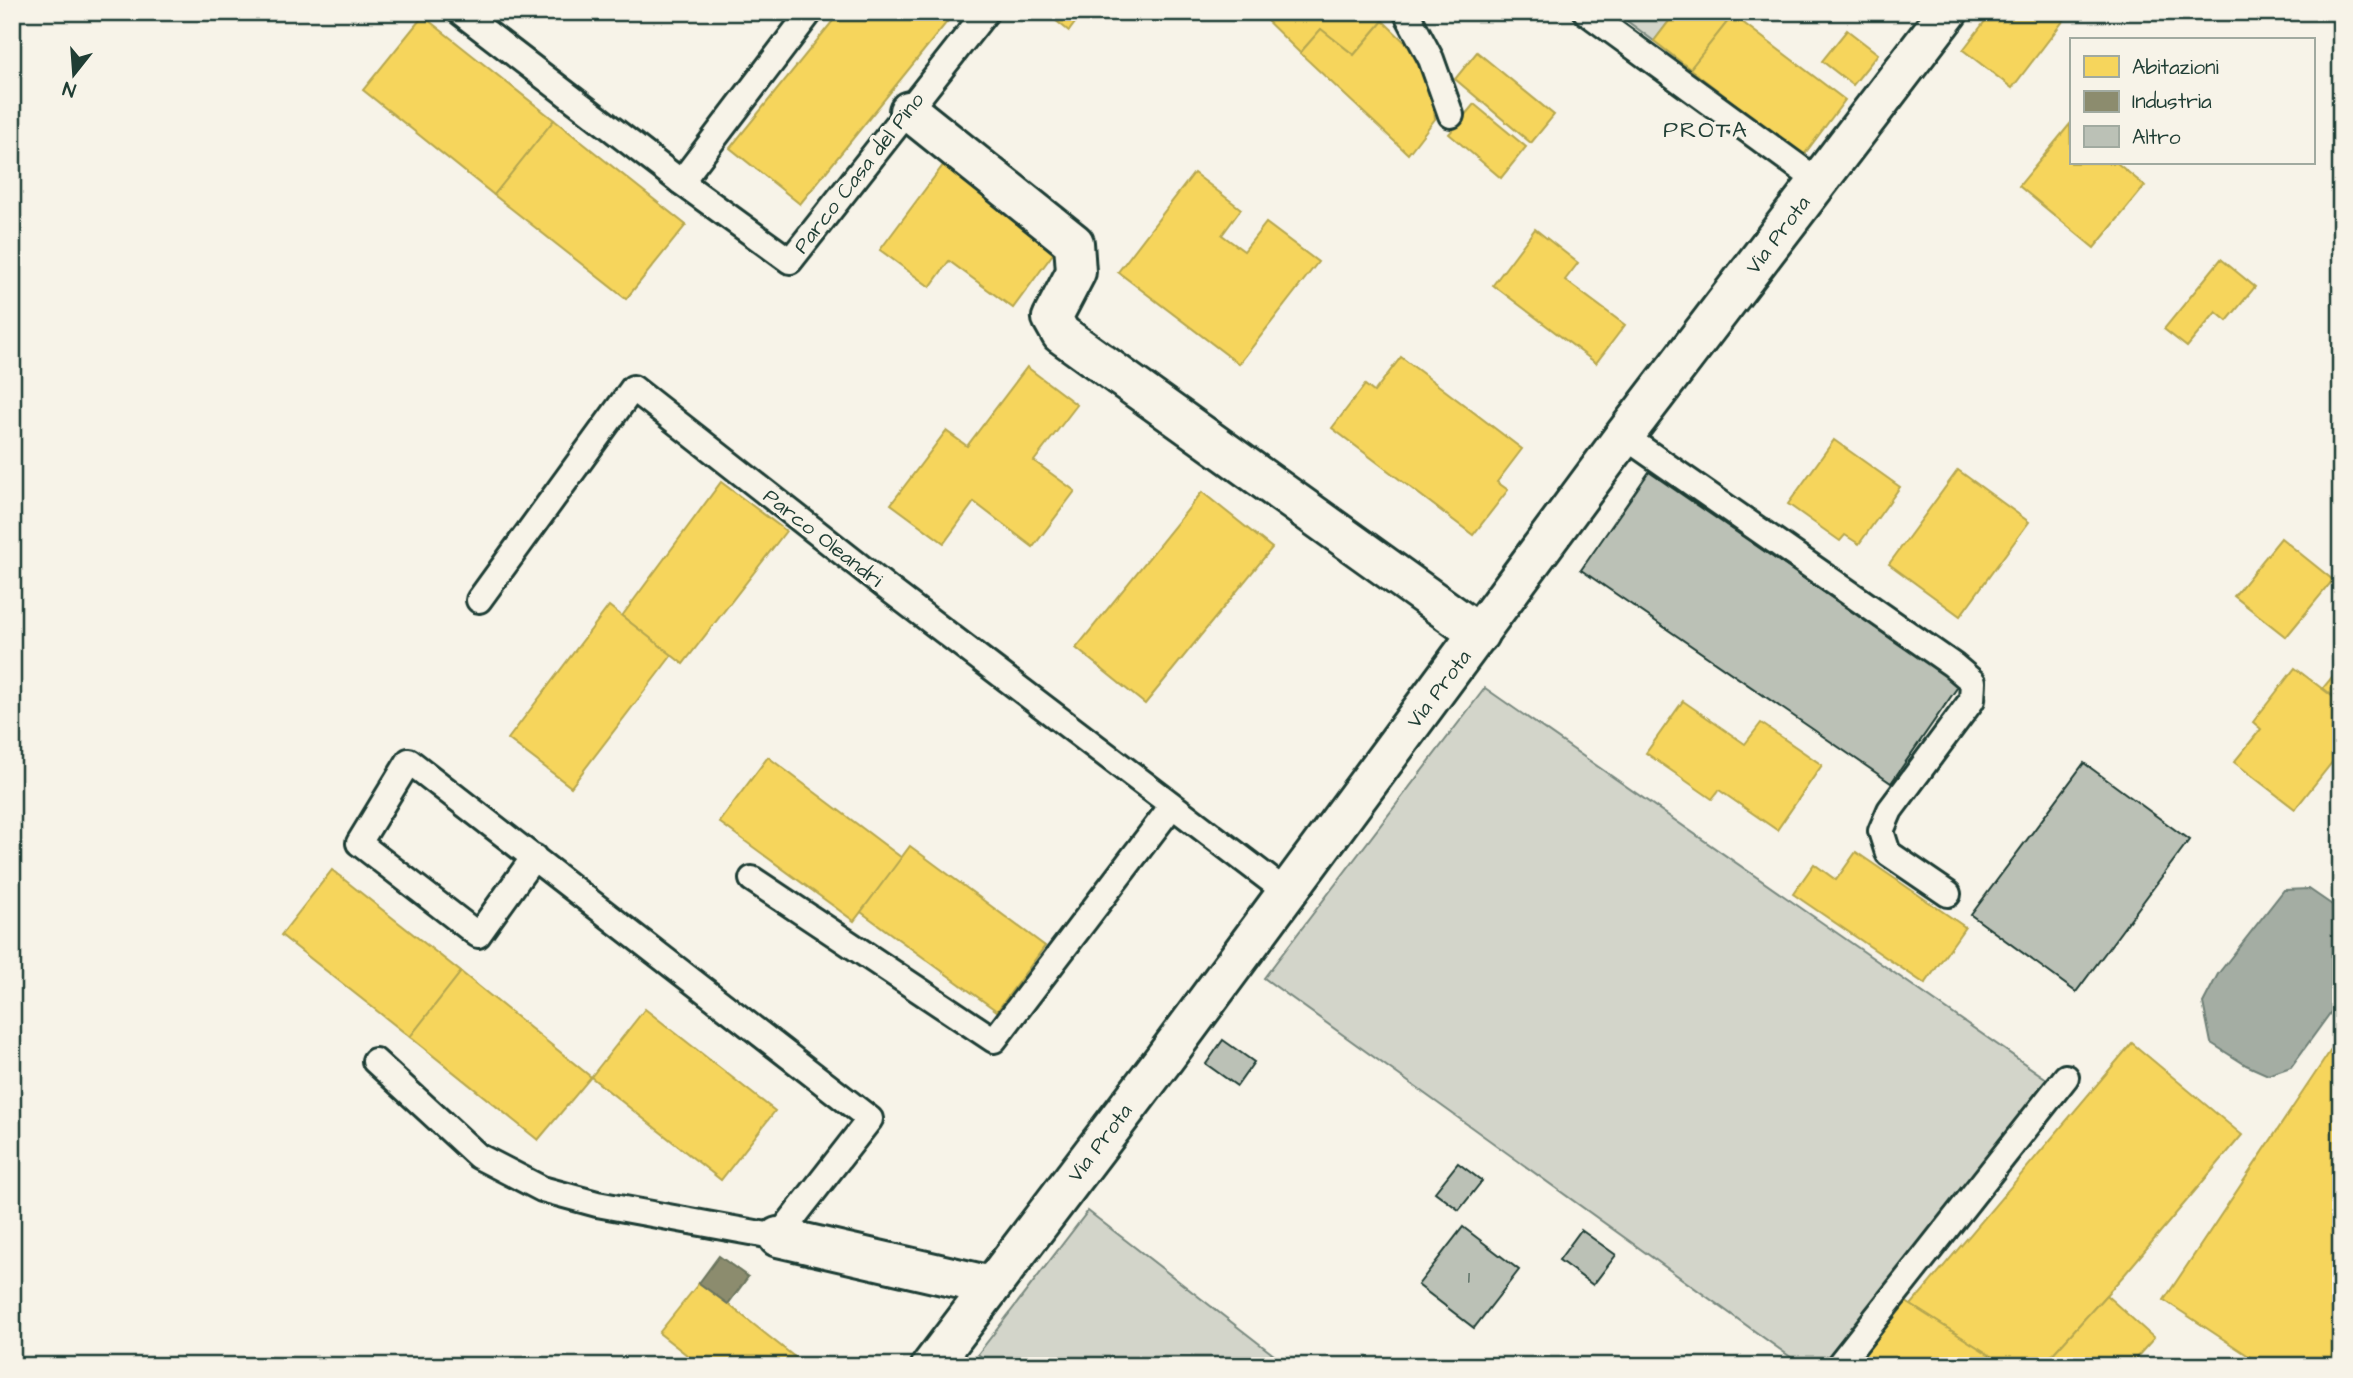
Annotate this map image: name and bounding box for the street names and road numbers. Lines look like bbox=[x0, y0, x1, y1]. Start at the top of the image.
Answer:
street label: Parco Casa del Pino bbox=[787, 86, 931, 260]
street label: Via Prota bbox=[1739, 190, 1817, 280]
street label: Parco Oleandri bbox=[757, 482, 889, 594]
street label: Via Prota bbox=[1400, 644, 1478, 734]
street label: Via Prota bbox=[1061, 1098, 1139, 1188]

